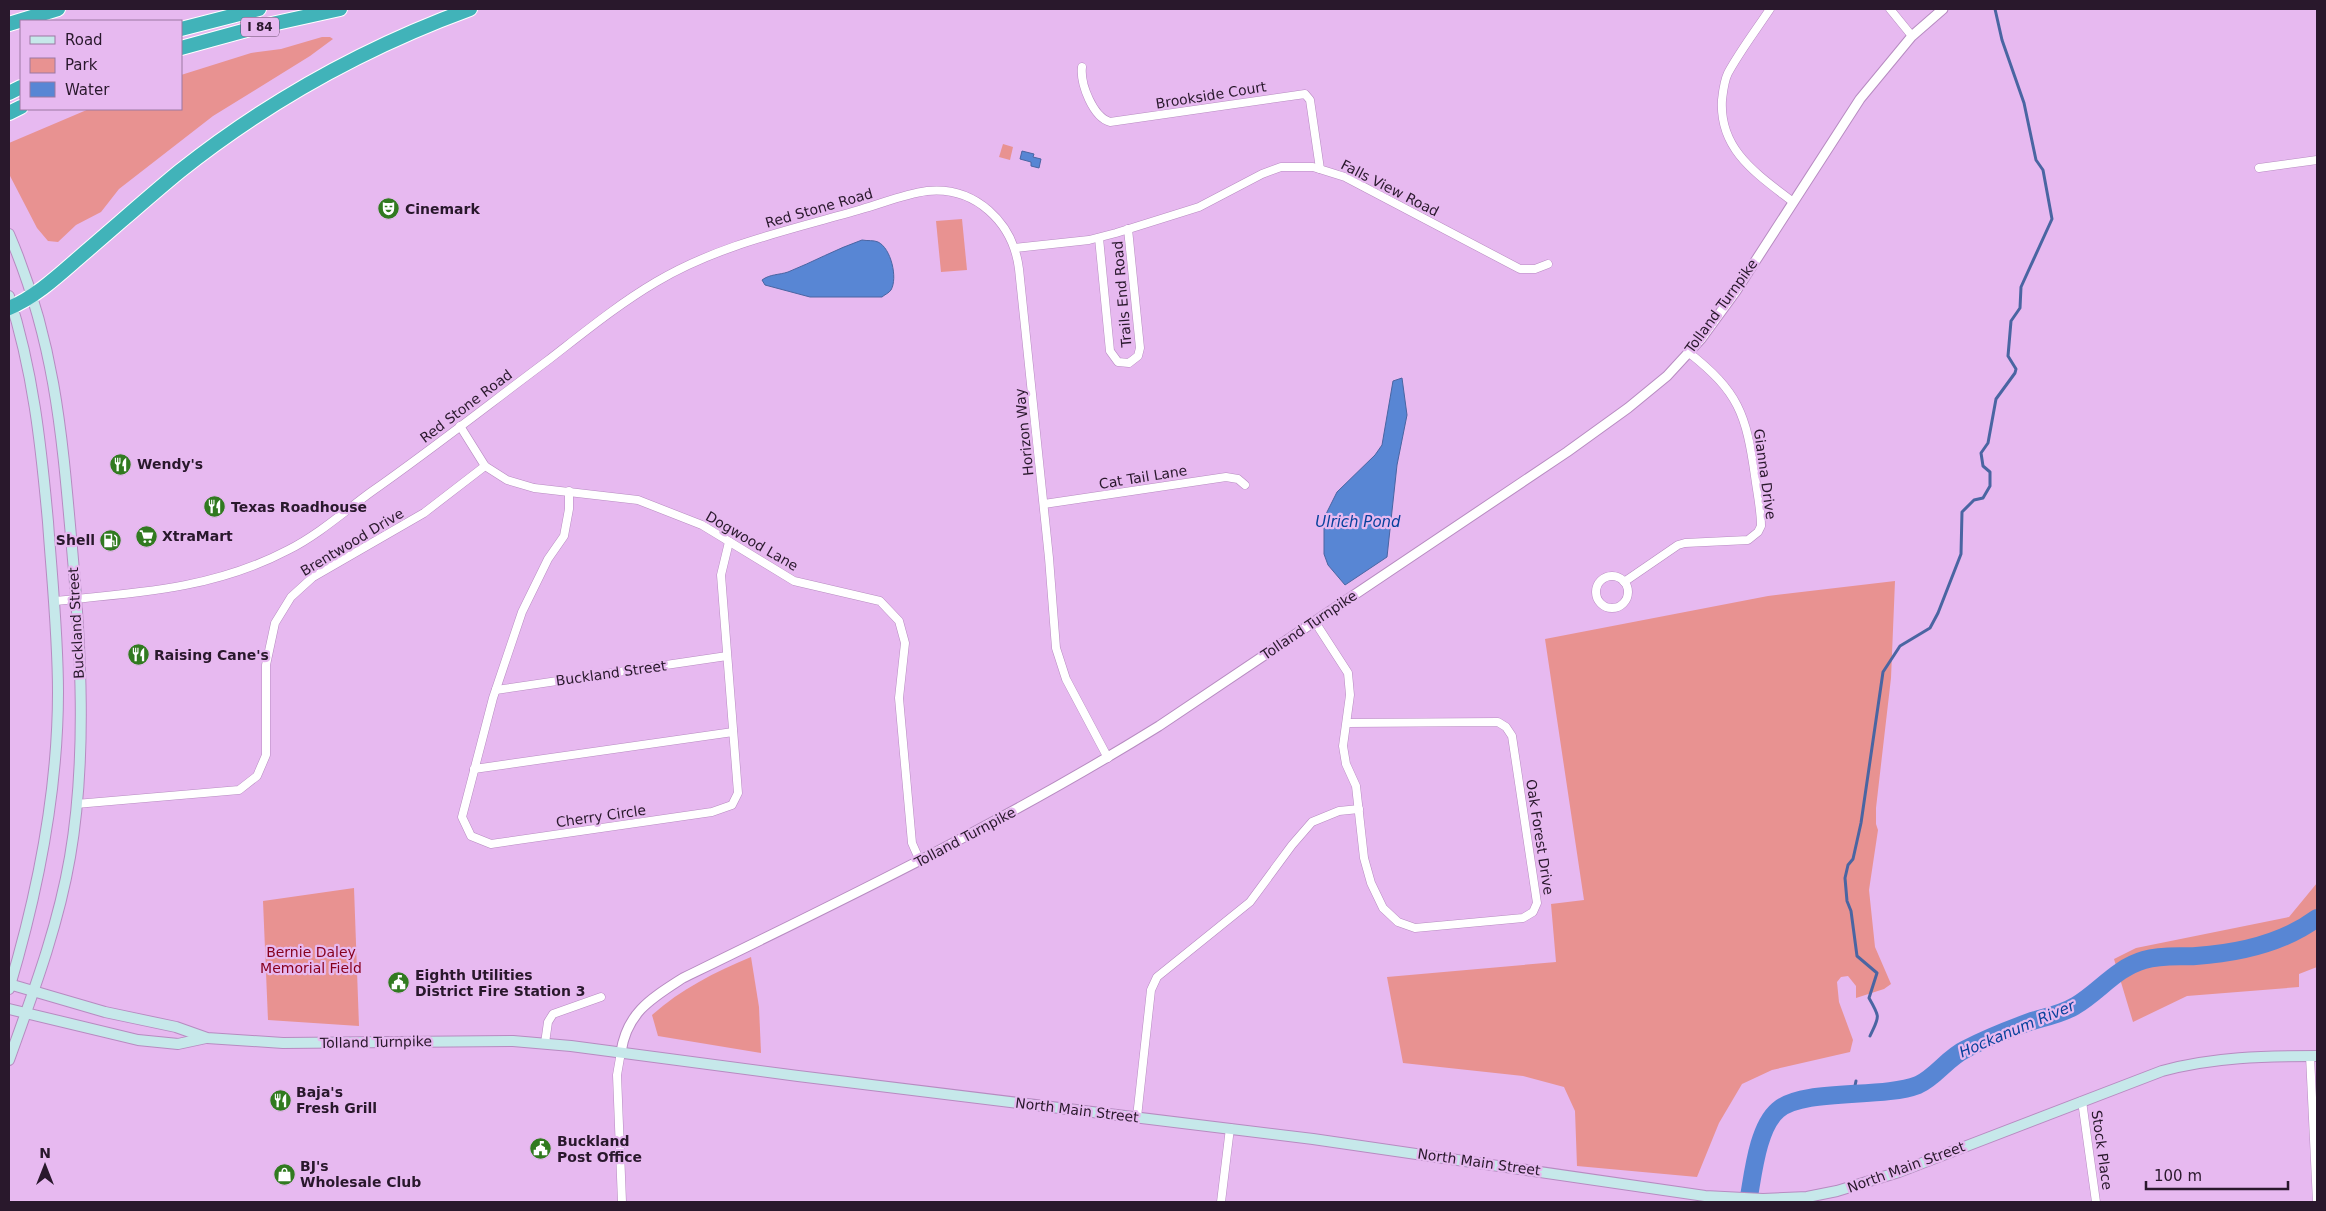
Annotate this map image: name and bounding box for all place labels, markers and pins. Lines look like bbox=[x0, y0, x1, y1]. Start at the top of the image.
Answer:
theatre icon: Cinemark bbox=[377, 197, 401, 221]
place label: Cinemark bbox=[405, 201, 480, 217]
restaurant icon: Wendy's bbox=[109, 452, 133, 476]
place label: Wendy's bbox=[137, 456, 203, 472]
restaurant icon: Texas Roadhouse bbox=[203, 495, 227, 519]
place label: Texas Roadhouse bbox=[231, 499, 367, 515]
supermarket icon: XtraMart bbox=[134, 524, 158, 548]
fuel station icon: Shell bbox=[99, 528, 123, 552]
place label: XtraMart bbox=[162, 528, 233, 544]
place label: Shell bbox=[56, 532, 95, 548]
restaurant icon: Raising Cane's bbox=[126, 643, 150, 667]
place label: Raising Cane's bbox=[154, 647, 269, 663]
place label: Eighth Utilities District Fire Station 3 bbox=[415, 967, 586, 999]
public building icon: Eighth Utilities District Fire Station 3 bbox=[387, 971, 411, 995]
place label: Baja's Fresh Grill bbox=[296, 1084, 377, 1116]
restaurant icon: Baja's Fresh Grill bbox=[268, 1088, 292, 1112]
place label: Buckland Post Office bbox=[557, 1133, 642, 1165]
public building icon: Buckland Post Office bbox=[529, 1137, 553, 1161]
place label: BJ's Wholesale Club bbox=[300, 1158, 421, 1190]
shop icon: BJ's Wholesale Club bbox=[272, 1162, 296, 1186]

